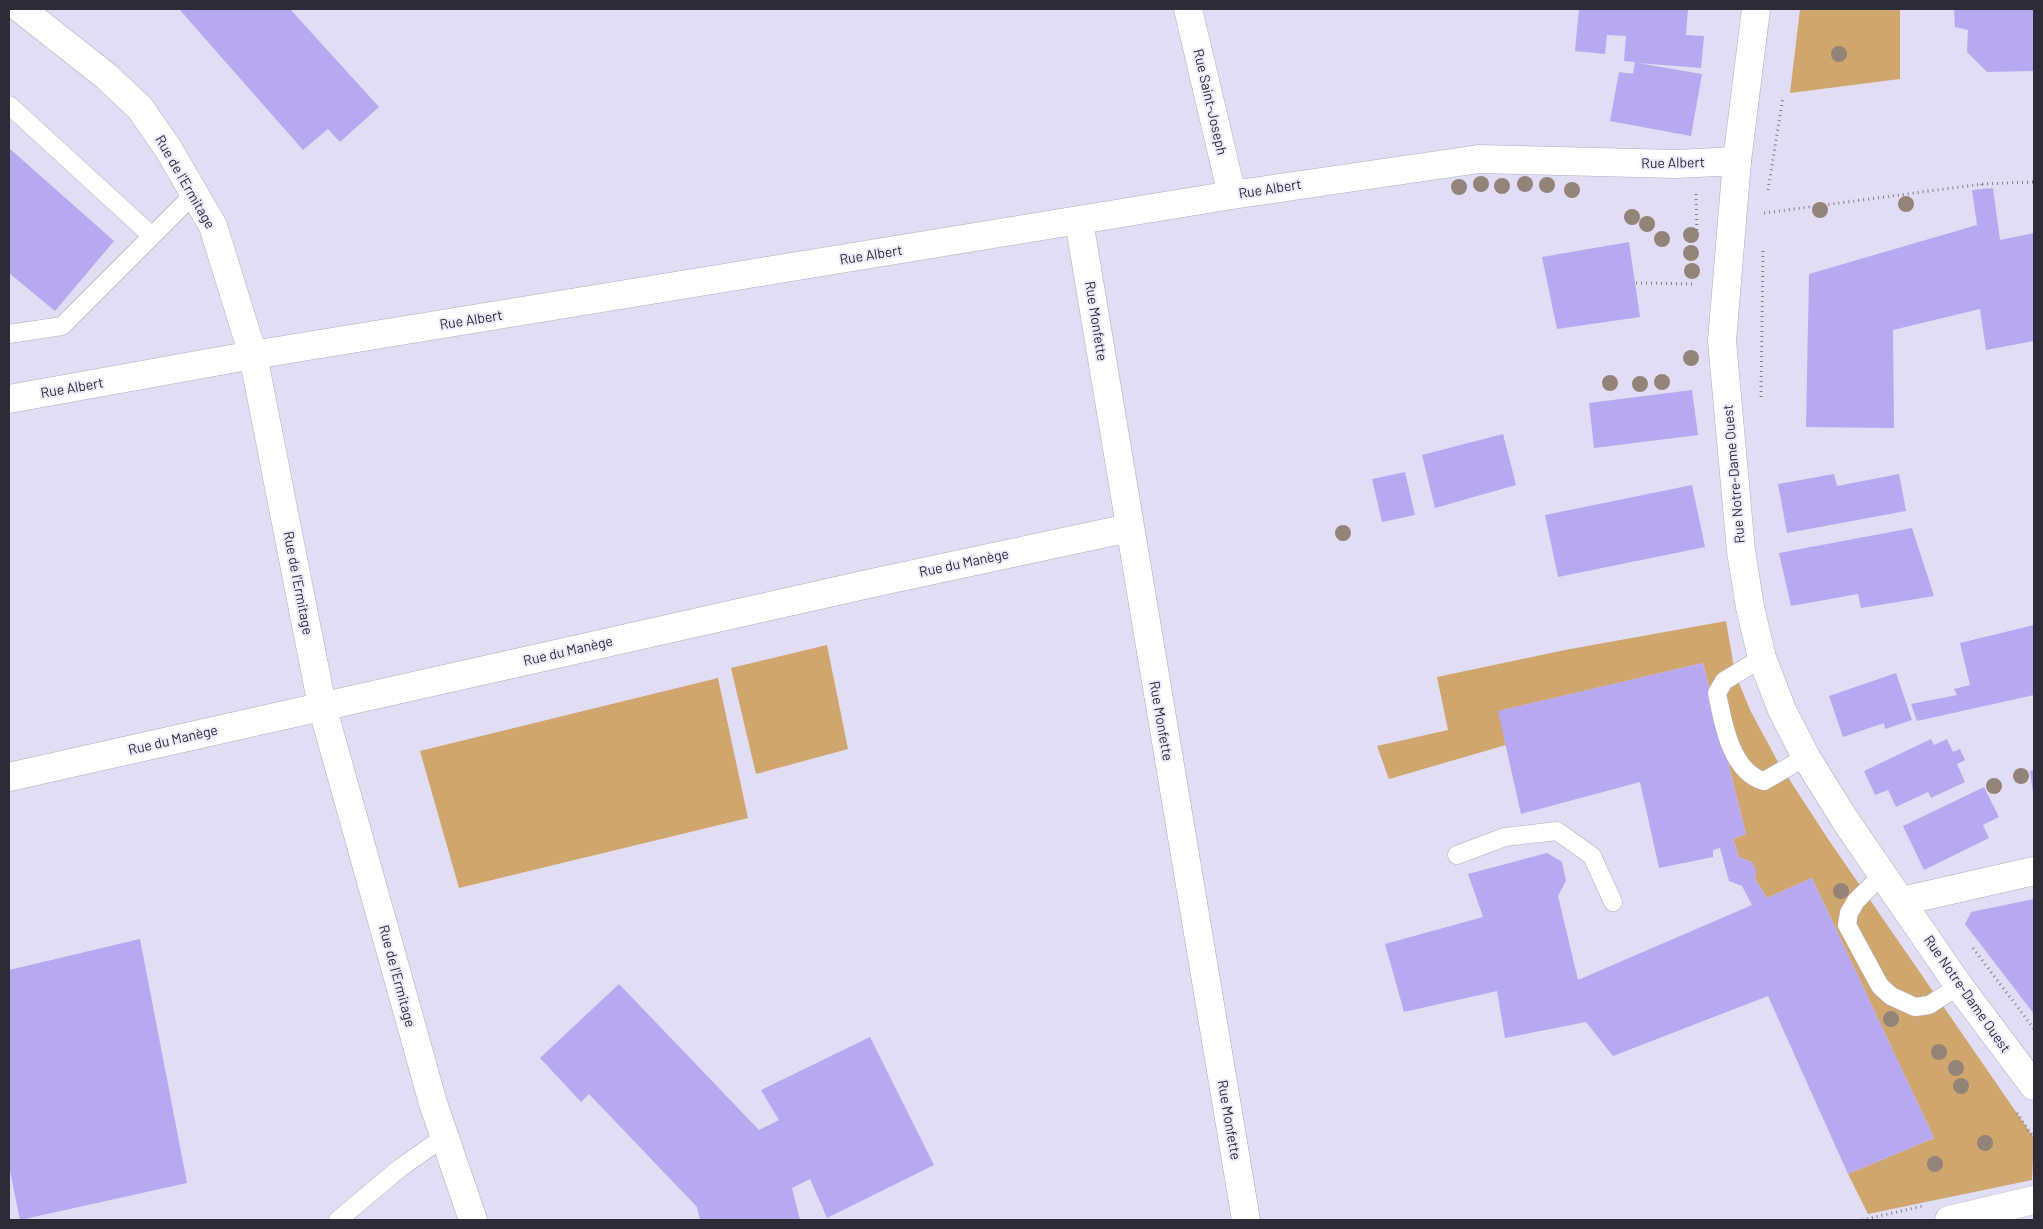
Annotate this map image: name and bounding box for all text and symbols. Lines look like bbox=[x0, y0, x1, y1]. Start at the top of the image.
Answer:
street label: Rue Saint-Joseph bbox=[1190, 47, 1230, 157]
street label: Rue de l'Ermitage bbox=[151, 132, 219, 232]
street label: Rue Albert bbox=[1641, 154, 1705, 172]
street label: Rue Albert bbox=[1237, 176, 1303, 202]
street label: Rue Albert bbox=[838, 242, 904, 268]
street label: Rue Monfette bbox=[1081, 280, 1111, 362]
street label: Rue Albert bbox=[438, 307, 504, 333]
street label: Rue Albert bbox=[39, 374, 105, 402]
street label: Rue Notre-Dame Ouest bbox=[1720, 404, 1748, 544]
street label: Rue de l'Ermitage bbox=[280, 530, 316, 636]
street label: Rue du Manège bbox=[918, 545, 1010, 581]
street label: Rue du Manège bbox=[522, 633, 614, 669]
street label: Rue Monfette bbox=[1146, 680, 1176, 762]
street label: Rue du Manège bbox=[127, 722, 219, 758]
street label: Rue de l'Ermitage bbox=[375, 923, 419, 1029]
street label: Rue Notre-Dame Ouest bbox=[1920, 932, 2014, 1056]
street label: Rue Monfette bbox=[1214, 1079, 1244, 1161]

